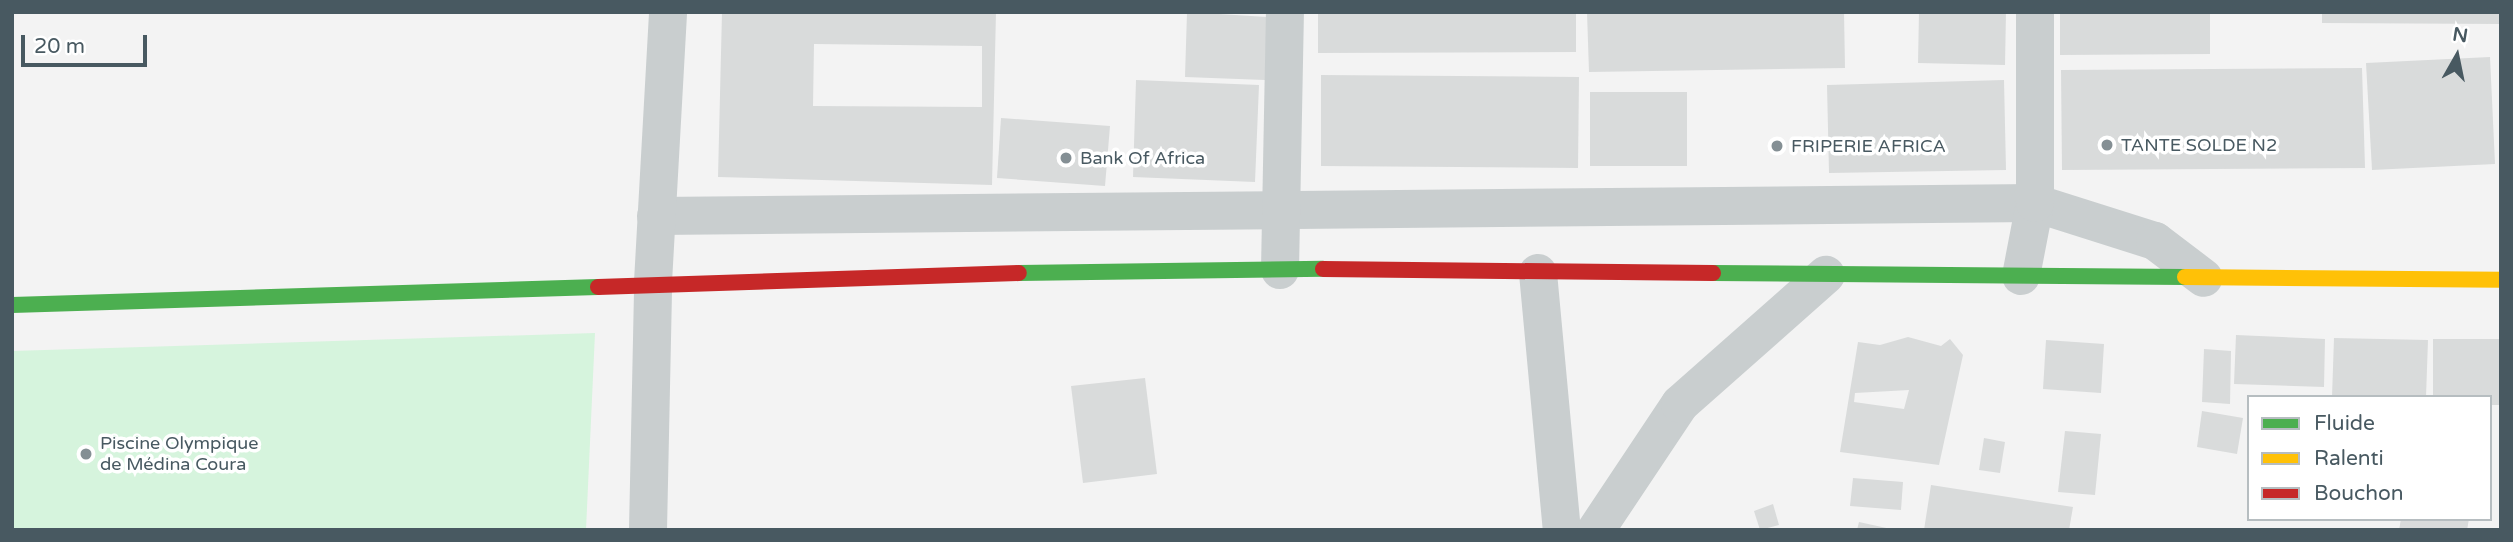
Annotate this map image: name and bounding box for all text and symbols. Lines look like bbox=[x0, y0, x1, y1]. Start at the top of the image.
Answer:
scale bar bbox=[24, 21, 150, 65]
north arrow bbox=[2422, 21, 2492, 91]
text: N bbox=[2451, 23, 2470, 47]
text: 20 m bbox=[34, 34, 85, 59]
place label: TANTE SOLDE N2 bbox=[2121, 134, 2277, 156]
place label: FRIPERIE AFRICA bbox=[1791, 135, 1946, 157]
marker: TANTE SOLDE N2 bbox=[2099, 137, 2115, 153]
marker: FRIPERIE AFRICA bbox=[1769, 138, 1785, 154]
place label: Bank Of Africa bbox=[1080, 147, 1205, 169]
marker: Bank Of Africa bbox=[1058, 150, 1074, 166]
legend bbox=[2247, 395, 2492, 521]
text: Fluide bbox=[2314, 411, 2375, 436]
place label: Piscine Olympique de Médina Coura bbox=[100, 433, 258, 476]
marker: Piscine Olympique de Médina Coura bbox=[78, 446, 94, 462]
text: Ralenti bbox=[2314, 446, 2384, 471]
text: Bouchon bbox=[2314, 481, 2404, 506]

